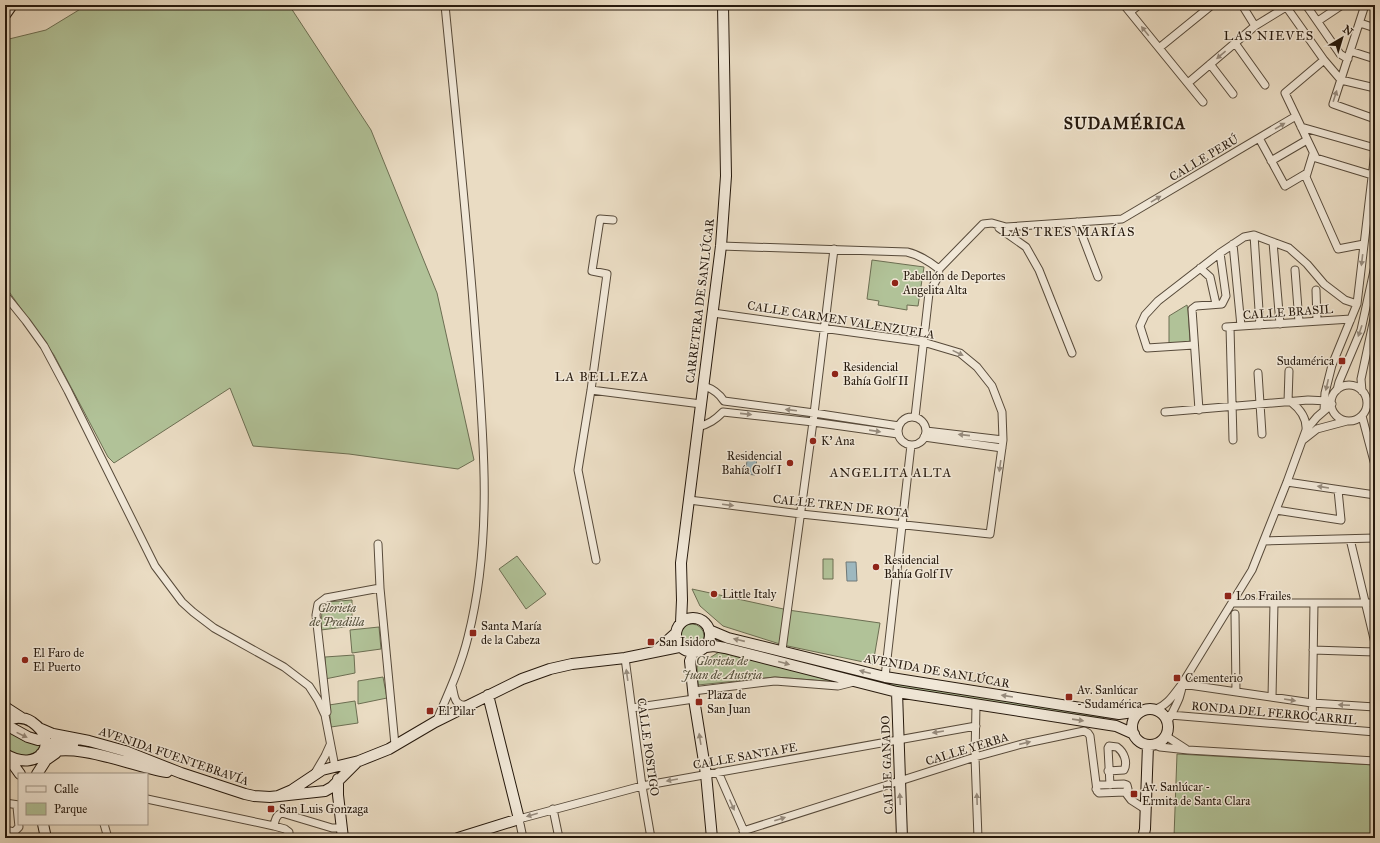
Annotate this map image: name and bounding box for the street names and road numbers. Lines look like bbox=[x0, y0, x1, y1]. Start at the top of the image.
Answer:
street label: CALLE PERÚ bbox=[1166, 130, 1242, 184]
street label: CARRETERA DE SANLÚCAR bbox=[681, 217, 717, 384]
street label: CALLE CARMEN VALENZUELA bbox=[746, 298, 936, 342]
street label: CALLE BRASIL bbox=[1242, 302, 1334, 322]
street label: CALLE TREN DE ROTA bbox=[772, 492, 910, 520]
street label: AVENIDA DE SANLÚCAR bbox=[862, 649, 1012, 691]
street label: CALLE POSTIGO bbox=[634, 697, 662, 797]
street label: RONDA DEL FERROCARRIL bbox=[1191, 699, 1357, 727]
street label: CALLE GANADO bbox=[878, 715, 896, 815]
street label: AVENIDA FUENTEBRAVÍA bbox=[96, 722, 251, 788]
street label: CALLE YERBA bbox=[924, 730, 1010, 768]
street label: CALLE SANTA FE bbox=[692, 740, 799, 772]

